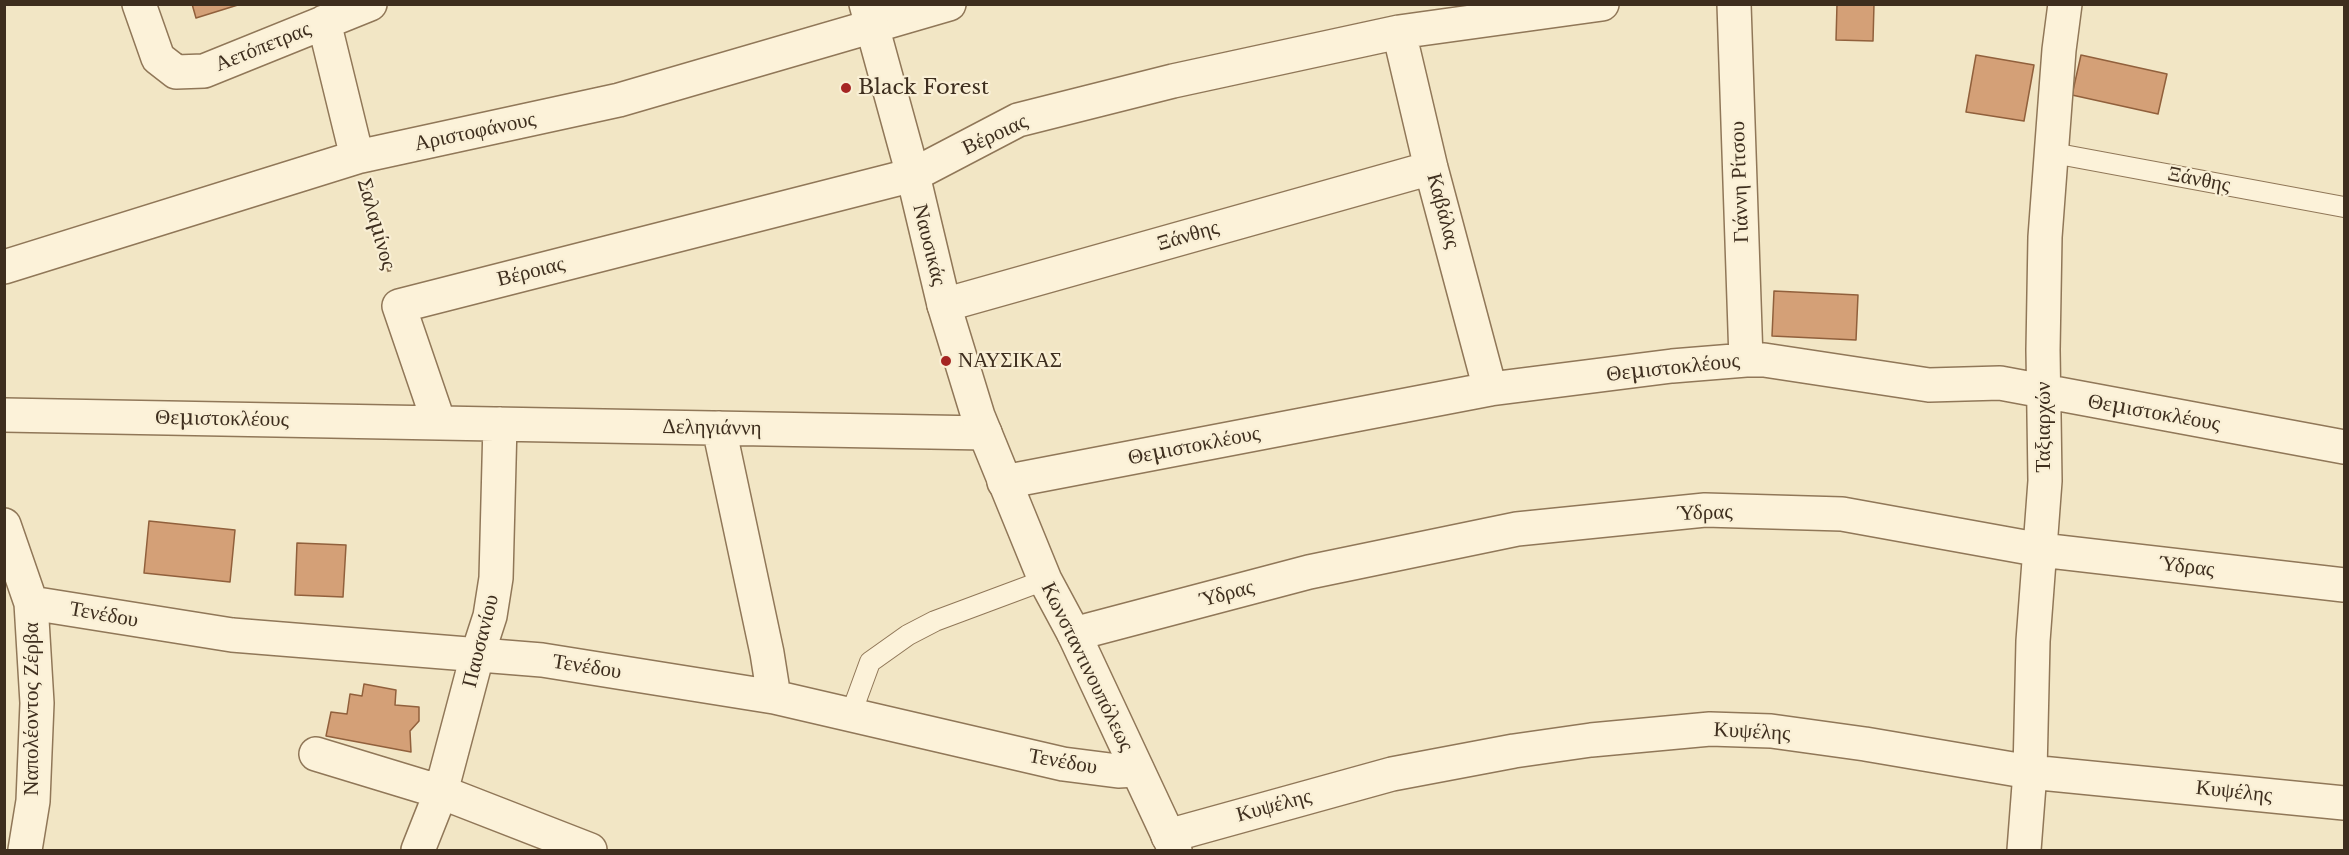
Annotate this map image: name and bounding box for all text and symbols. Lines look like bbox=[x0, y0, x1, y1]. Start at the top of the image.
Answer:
street label: Αετόπετρας bbox=[212, 16, 314, 78]
place label: Black Forest bbox=[858, 75, 989, 101]
marker: Black Forest bbox=[839, 81, 853, 95]
street label: Αριστοφάνους bbox=[412, 107, 538, 157]
street label: Βέροιας bbox=[959, 109, 1031, 161]
street label: Γιάννη Ρίτσου bbox=[1725, 121, 1755, 243]
street label: Ξάνθης bbox=[2165, 162, 2233, 198]
street label: Καβάλας bbox=[1421, 171, 1465, 251]
street label: Σαλαμίνος bbox=[351, 176, 401, 272]
street label: Ναυσικάς bbox=[907, 202, 951, 288]
street label: Ξάνθης bbox=[1154, 215, 1222, 257]
street label: Βέροιας bbox=[495, 251, 567, 293]
place label: ΝΑΥΣΙΚΑΣ bbox=[958, 348, 1062, 374]
street label: Θεμιστοκλέους bbox=[1605, 348, 1741, 388]
marker: ΝΑΥΣΙΚΑΣ bbox=[939, 354, 953, 368]
street label: Ταξιαρχών bbox=[2031, 381, 2057, 473]
street label: Θεμιστοκλέους bbox=[2086, 389, 2222, 437]
street label: Θεμιστοκλέους bbox=[155, 405, 289, 433]
street label: Δεληγιάννη bbox=[662, 415, 762, 441]
street label: Θεμιστοκλέους bbox=[1126, 421, 1262, 471]
street label: Ύδρας bbox=[1677, 499, 1733, 527]
street label: Ύδρας bbox=[2158, 551, 2216, 583]
street label: Ύδρας bbox=[1197, 575, 1257, 613]
street label: Κωνσταντινουπόλεως bbox=[1035, 578, 1139, 756]
street label: Παυσανίου bbox=[457, 592, 505, 690]
street label: Τενέδου bbox=[68, 597, 140, 633]
street label: Ναπολέοντος Ζέρβα bbox=[19, 622, 45, 796]
street label: Τενέδου bbox=[551, 649, 623, 685]
street label: Κυψέλης bbox=[1713, 717, 1791, 747]
street label: Τενέδου bbox=[1027, 744, 1099, 780]
street label: Κυψέλης bbox=[2194, 775, 2274, 809]
street label: Κυψέλης bbox=[1234, 784, 1314, 828]

